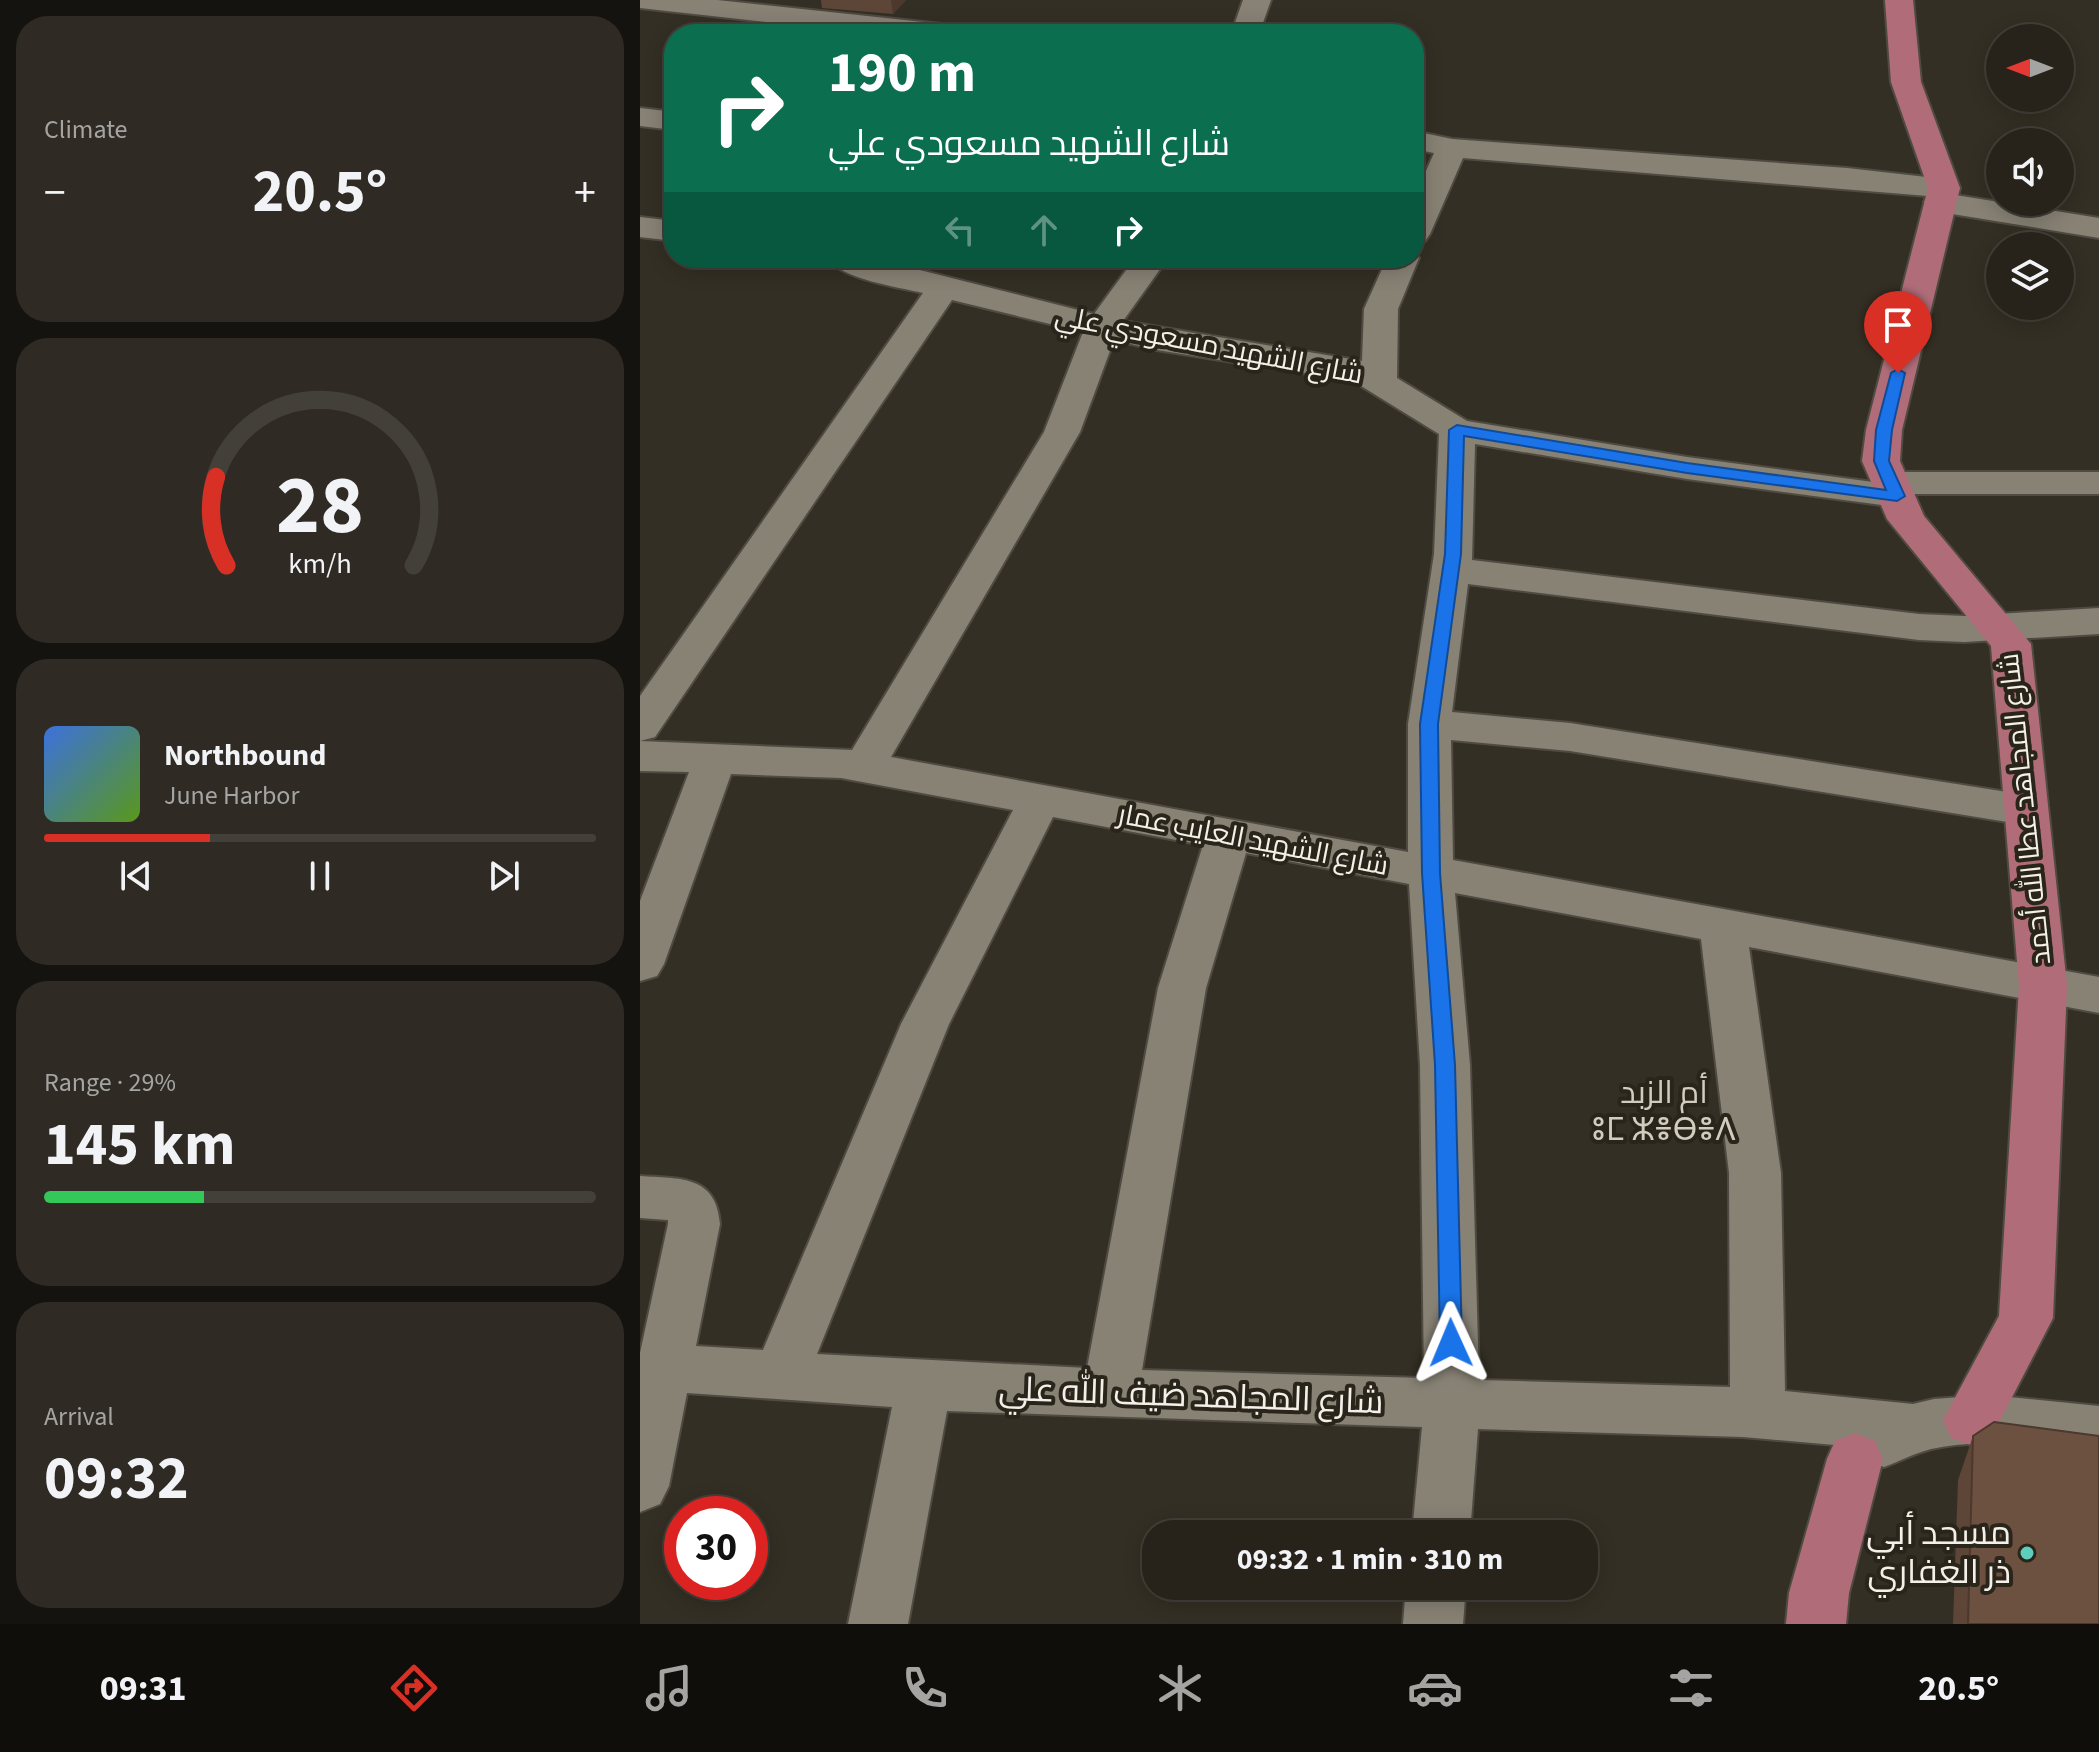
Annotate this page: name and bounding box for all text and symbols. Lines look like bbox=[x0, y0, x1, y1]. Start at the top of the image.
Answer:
north arrow bbox=[1986, 24, 2074, 112]
map controls bbox=[1986, 24, 2074, 320]
text: 190 m bbox=[828, 34, 976, 113]
icon: right bbox=[696, 56, 800, 160]
text: Climate bbox=[44, 111, 128, 148]
text: شارع الشهيد مسعودي علي bbox=[828, 118, 1230, 169]
button: sound bbox=[1986, 128, 2074, 216]
text: 20.5° bbox=[253, 150, 387, 235]
text: − bbox=[44, 162, 66, 225]
text: + bbox=[574, 162, 596, 225]
icon: left bbox=[938, 208, 982, 252]
icon: ahead bbox=[1022, 208, 1066, 252]
icon: right bbox=[1106, 208, 1150, 252]
button: layers bbox=[1986, 232, 2074, 320]
pin bbox=[1864, 291, 1932, 373]
street label: شارع الشهيد مسعودي علي bbox=[1051, 296, 1366, 395]
icon: arrive bbox=[1876, 303, 1920, 347]
text: 28 bbox=[276, 447, 364, 565]
text: km/h bbox=[288, 545, 352, 585]
street label: شارع المجاهد عطا الله أحمد bbox=[1989, 651, 2061, 967]
text: Northbound bbox=[164, 734, 326, 777]
text: June Harbor bbox=[164, 777, 300, 814]
street label: شارع الشهيد العايب عمار bbox=[1112, 794, 1392, 886]
icon: previous bbox=[114, 854, 158, 898]
icon: pause bbox=[298, 854, 342, 898]
icon: next bbox=[482, 854, 526, 898]
text: Range · 29% bbox=[44, 1064, 176, 1101]
district label: أم الزبد ⵓⵎ ⵣⴻⴱⴻⴷ bbox=[1591, 1070, 1737, 1153]
text: 145 km bbox=[44, 1103, 235, 1188]
position arrow bbox=[1409, 1301, 1493, 1385]
street label: شارع المجاهد ضيف الله علي bbox=[998, 1365, 1384, 1428]
text: Arrival bbox=[44, 1398, 114, 1435]
text: 09:32 bbox=[44, 1437, 189, 1522]
speed limit sign: 30 bbox=[664, 1496, 768, 1600]
place label: مسجد أبي ذر الغفاري bbox=[1866, 1509, 2011, 1598]
text: 09:32 · 1 min · 310 m bbox=[1237, 1538, 1503, 1581]
marker: مسجد أبي ذر الغفاري bbox=[2018, 1544, 2036, 1562]
icon: directions bbox=[386, 1660, 442, 1716]
icon: music bbox=[641, 1660, 697, 1716]
icon: phone bbox=[897, 1660, 953, 1716]
icon: climate bbox=[1152, 1660, 1208, 1716]
icon: car bbox=[1407, 1660, 1463, 1716]
icon: filters bbox=[1663, 1660, 1719, 1716]
text: 09:31 bbox=[100, 1663, 187, 1714]
text: 20.5° bbox=[1918, 1663, 1999, 1714]

